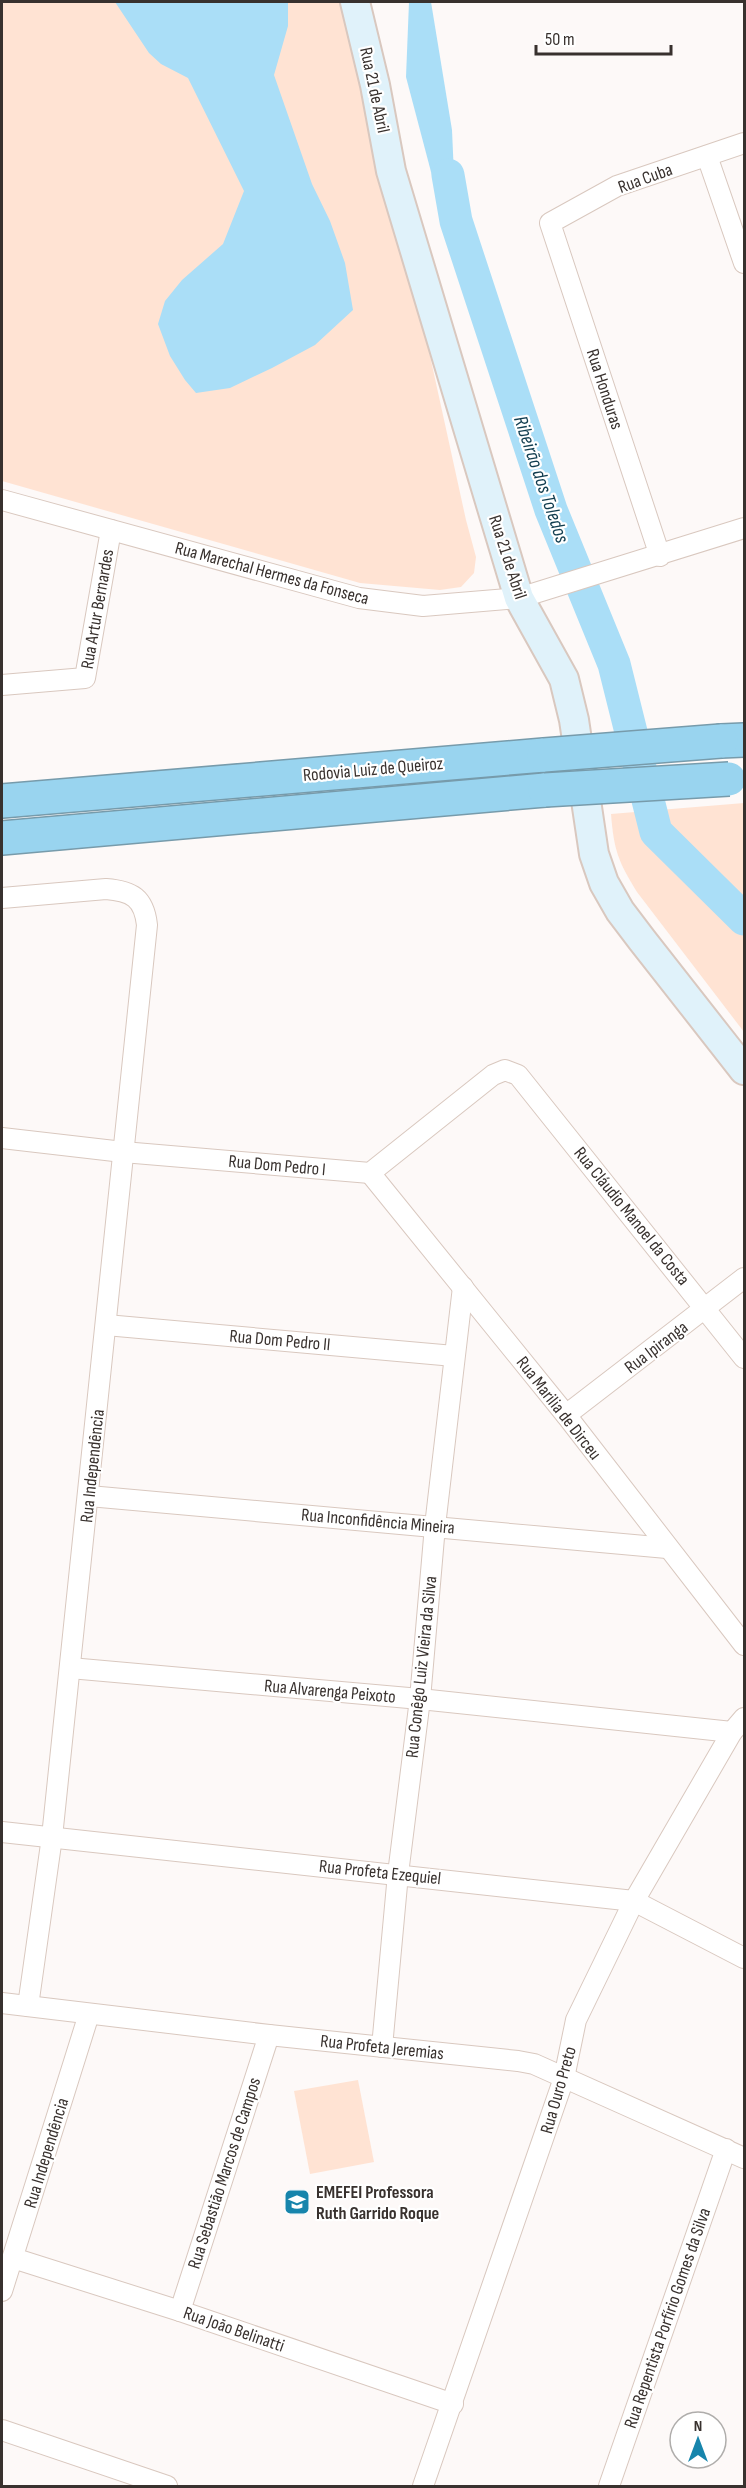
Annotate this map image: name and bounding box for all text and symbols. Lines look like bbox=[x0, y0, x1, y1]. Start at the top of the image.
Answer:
scale bar bbox=[536, 18, 671, 56]
text: 50 m bbox=[545, 29, 575, 50]
street label: Rua 21 de Abril bbox=[355, 45, 394, 135]
street label: Rua Cuba bbox=[615, 159, 675, 198]
street label: Rua Honduras bbox=[582, 346, 627, 432]
water label: Ribeirão dos Toledos bbox=[508, 413, 574, 546]
street label: Rua 21 de Abril bbox=[484, 512, 531, 602]
street label: Rua Marechal Hermes da Fonseca bbox=[173, 537, 371, 609]
street label: Rua Artur Bernardes bbox=[77, 548, 118, 671]
street label: Rodovia Luiz de Queiroz bbox=[302, 753, 445, 786]
street label: Rua Cláudio Manoel da Costa bbox=[569, 1143, 694, 1290]
street label: Rua Dom Pedro I bbox=[227, 1151, 326, 1180]
street label: Rua Ipiranga bbox=[621, 1317, 692, 1378]
street label: Rua Dom Pedro II bbox=[229, 1326, 331, 1355]
street label: Rua Marilia de Dirceu bbox=[512, 1353, 605, 1464]
street label: Rua Independência bbox=[76, 1408, 109, 1524]
street label: Rua Inconfidência Mineira bbox=[300, 1504, 456, 1539]
street label: Rua Conêgo Luiz Vieira da Silva bbox=[401, 1575, 442, 1759]
street label: Rua Alvarenga Peixoto bbox=[263, 1675, 397, 1708]
street label: Rua Profeta Ezequiel bbox=[318, 1856, 442, 1889]
street label: Rua Profeta Jeremias bbox=[319, 2031, 445, 2064]
street label: Rua Ouro Preto bbox=[536, 2044, 581, 2136]
street label: Rua Sebastião Marcos de Campos bbox=[184, 2075, 265, 2271]
street label: Rua Independência bbox=[20, 2095, 73, 2211]
place label: EMEFEI Professora Ruth Garrido Roque bbox=[316, 2182, 439, 2224]
school or university icon: EMEFEI Professora Ruth Garrido Roque bbox=[282, 2187, 312, 2217]
street label: Rua Repentista Porfírio Gomes da Silva bbox=[620, 2205, 715, 2431]
street label: Rua João Belinatti bbox=[181, 2302, 287, 2357]
north arrow bbox=[668, 2410, 728, 2470]
text: N bbox=[694, 2417, 702, 2436]

